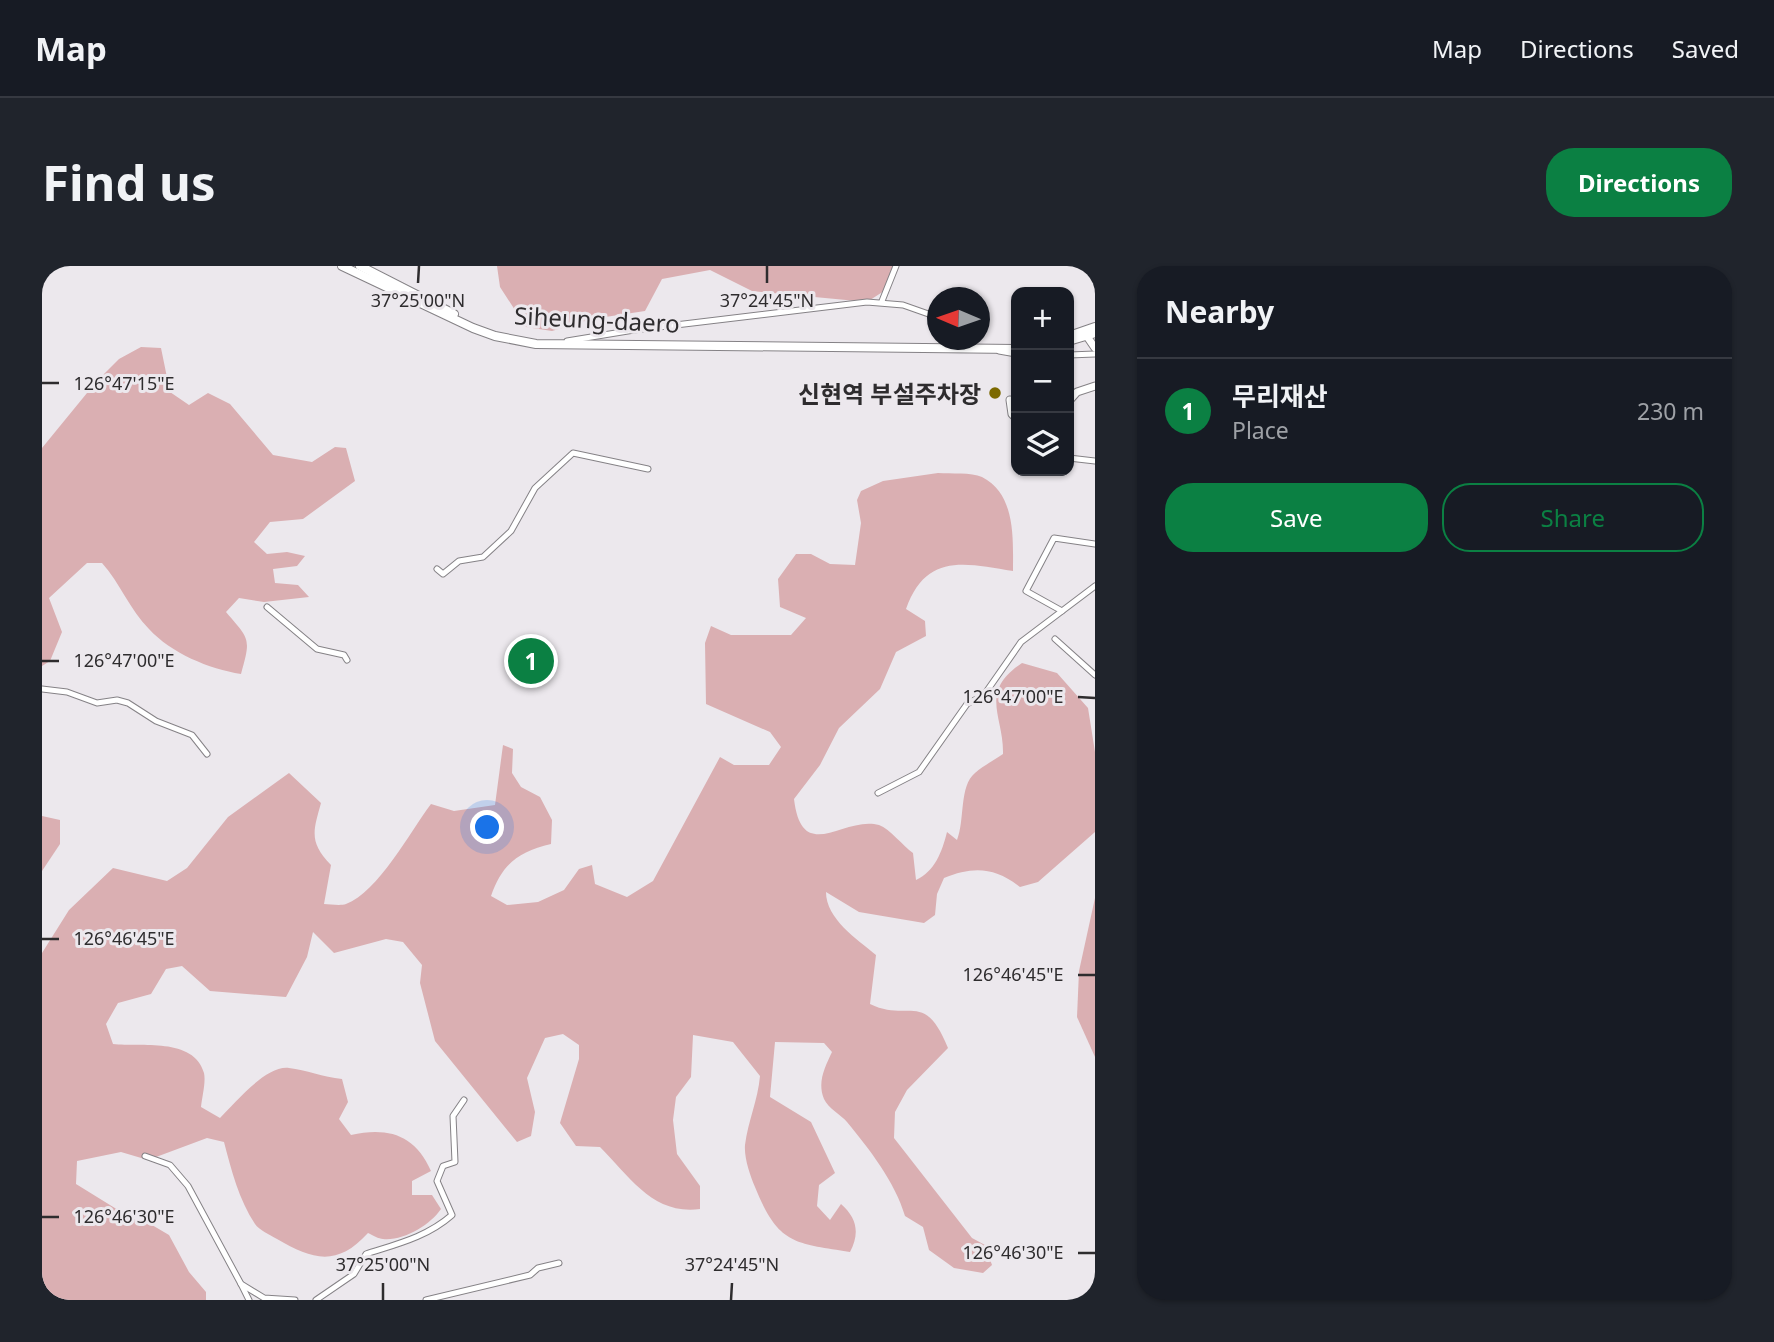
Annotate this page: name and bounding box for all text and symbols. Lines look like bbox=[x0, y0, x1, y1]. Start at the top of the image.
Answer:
text: Map bbox=[35, 26, 107, 71]
text: Map bbox=[1432, 32, 1482, 65]
text: Directions bbox=[1520, 32, 1634, 65]
text: Saved bbox=[1672, 32, 1739, 65]
button: Directions bbox=[1546, 148, 1732, 217]
text: Find us bbox=[42, 149, 216, 215]
north arrow bbox=[927, 287, 990, 350]
map controls bbox=[1011, 287, 1074, 476]
button: + bbox=[1011, 287, 1074, 350]
text: 37°25'00"N bbox=[371, 288, 465, 312]
text: 37°24'45"N bbox=[720, 288, 814, 312]
text: Nearby bbox=[1165, 291, 1274, 332]
street label: Siheung-daero bbox=[513, 298, 681, 340]
button: − bbox=[1011, 350, 1074, 413]
text: 126°47'15"E bbox=[73, 371, 175, 395]
place label: 신현역 부설주차장 bbox=[798, 377, 981, 410]
text: 무리재산 bbox=[1232, 378, 1328, 414]
marker: 신현역 부설주차장 bbox=[987, 385, 1003, 401]
text: 1 bbox=[1181, 395, 1195, 427]
text: 230 m bbox=[1637, 395, 1704, 427]
button: layers bbox=[1011, 413, 1074, 476]
text: Place bbox=[1232, 414, 1289, 446]
button: Save bbox=[1165, 483, 1428, 552]
button: Share bbox=[1442, 483, 1704, 552]
pin: 1 bbox=[508, 635, 554, 687]
text: 126°47'00"E bbox=[73, 648, 175, 672]
text: 126°47'00"E bbox=[962, 684, 1064, 708]
your location bbox=[470, 810, 504, 844]
text: 126°46'45"E bbox=[73, 926, 175, 950]
text: 126°46'45"E bbox=[962, 962, 1064, 986]
text: 126°46'30"E bbox=[73, 1204, 175, 1228]
text: 126°46'30"E bbox=[962, 1240, 1064, 1264]
text: 37°25'00"N bbox=[336, 1252, 430, 1276]
text: 37°24'45"N bbox=[685, 1252, 779, 1276]

